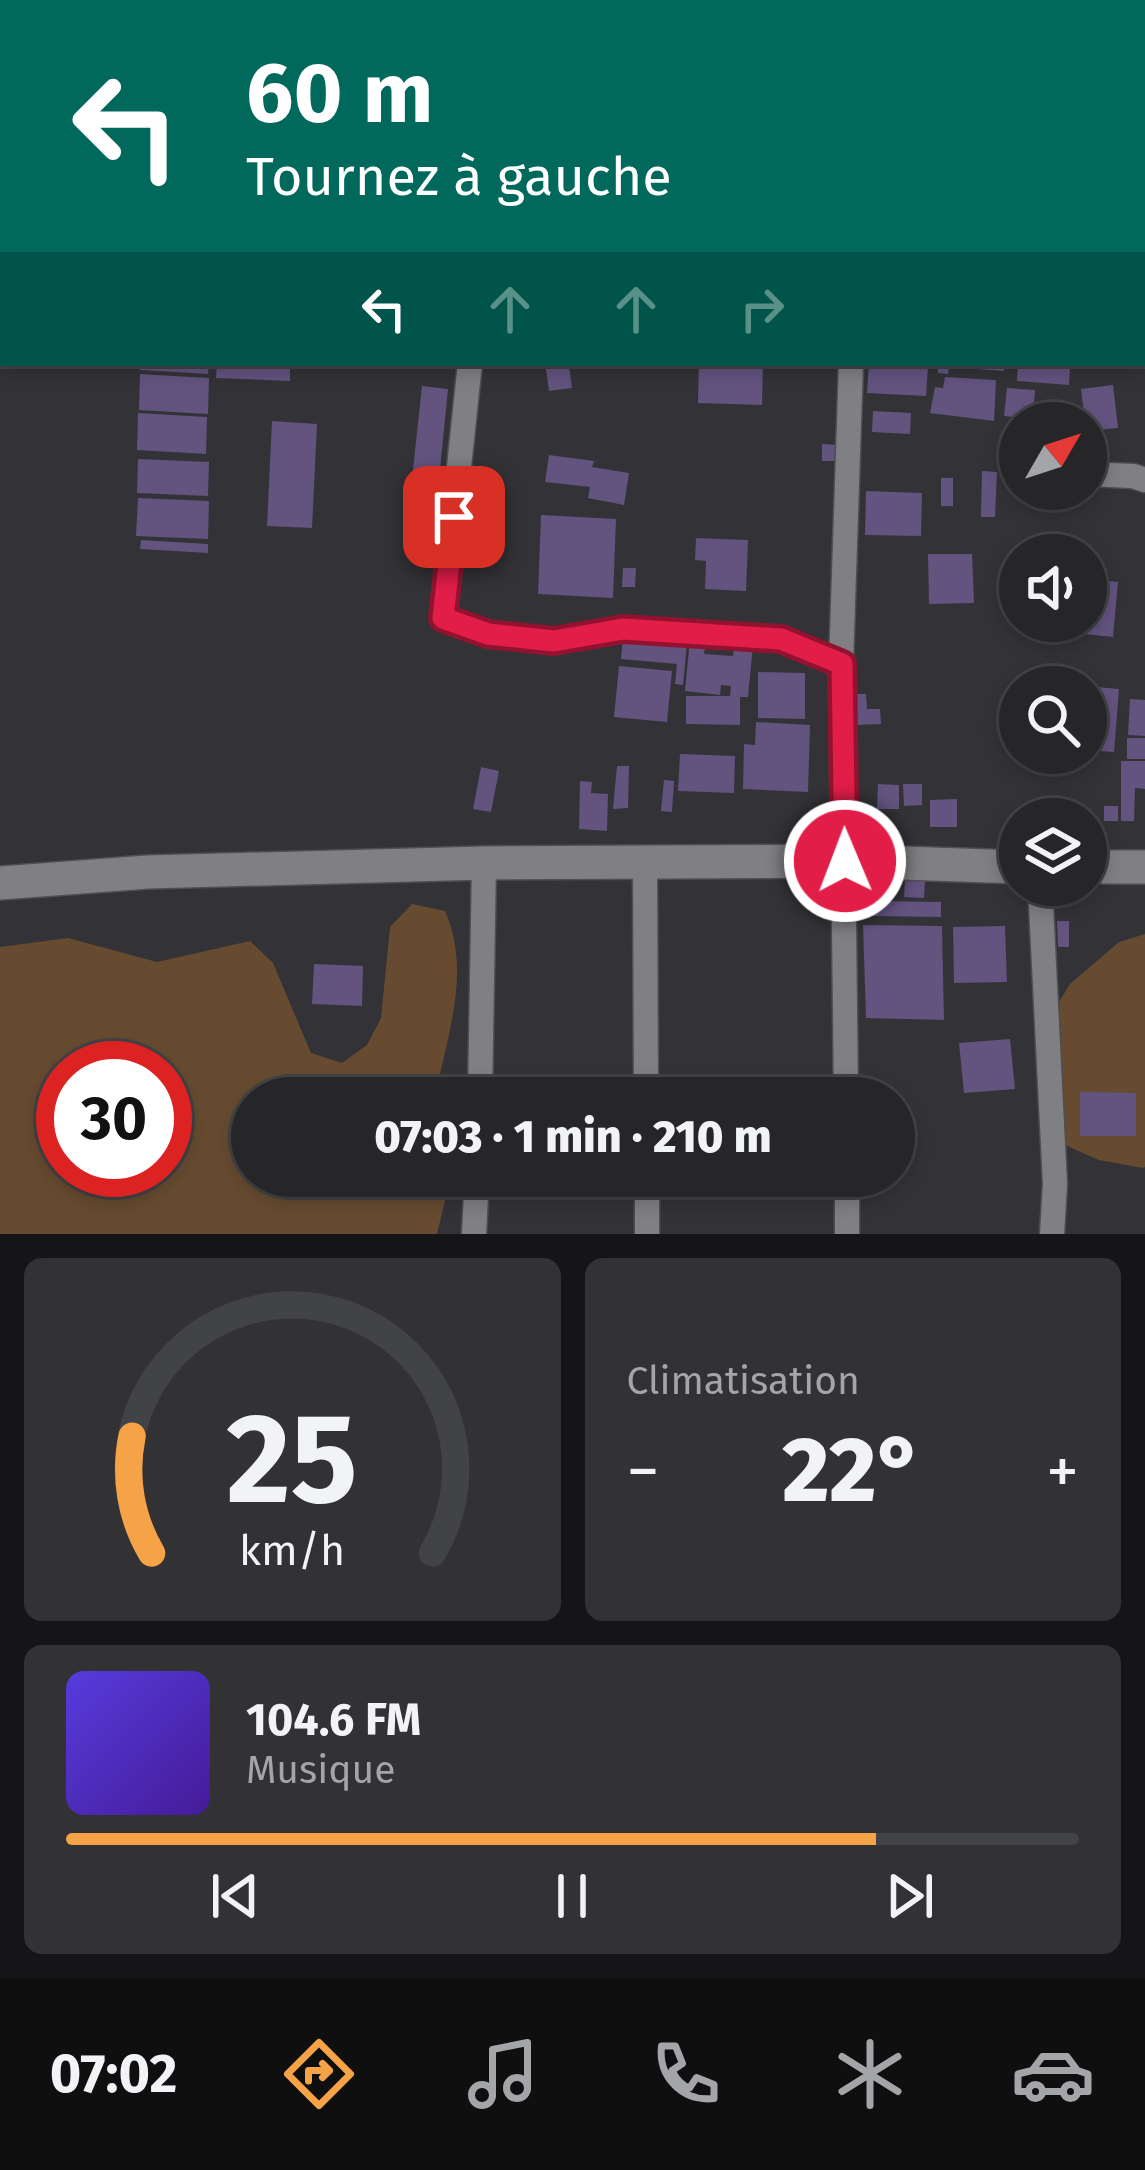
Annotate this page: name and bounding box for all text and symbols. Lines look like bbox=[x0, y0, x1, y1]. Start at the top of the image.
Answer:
text: 60 m bbox=[246, 43, 433, 144]
icon: left bbox=[48, 48, 204, 204]
text: Tournez à gauche bbox=[246, 145, 672, 209]
icon: left bbox=[351, 276, 417, 342]
icon: ahead bbox=[477, 276, 543, 342]
icon: ahead bbox=[603, 276, 669, 342]
icon: right bbox=[729, 276, 795, 342]
north arrow bbox=[999, 402, 1107, 510]
map controls bbox=[999, 402, 1107, 906]
pin bbox=[403, 466, 505, 568]
icon: arrive bbox=[421, 484, 487, 550]
button: sound bbox=[999, 534, 1107, 642]
button: search bbox=[999, 666, 1107, 774]
position arrow bbox=[782, 798, 908, 924]
button: layers bbox=[999, 798, 1107, 906]
speed limit sign: 30 bbox=[36, 1041, 192, 1197]
text: 07:03 · 1 min · 210 m bbox=[374, 1110, 772, 1164]
text: Climatisation bbox=[627, 1358, 860, 1404]
text: 25 bbox=[227, 1385, 358, 1535]
text: 22° bbox=[782, 1417, 923, 1525]
text: − bbox=[627, 1432, 660, 1511]
text: + bbox=[1046, 1432, 1079, 1511]
text: km/h bbox=[239, 1524, 345, 1575]
text: 104.6 FM bbox=[246, 1693, 421, 1747]
text: Musique bbox=[246, 1747, 396, 1793]
icon: previous bbox=[202, 1863, 268, 1929]
icon: pause bbox=[539, 1863, 605, 1929]
icon: next bbox=[877, 1863, 943, 1929]
icon: directions bbox=[277, 2032, 361, 2116]
icon: music bbox=[461, 2032, 545, 2116]
icon: phone bbox=[644, 2032, 728, 2116]
icon: climate bbox=[828, 2032, 912, 2116]
icon: car bbox=[1011, 2032, 1095, 2116]
text: 07:02 bbox=[50, 2042, 177, 2106]

